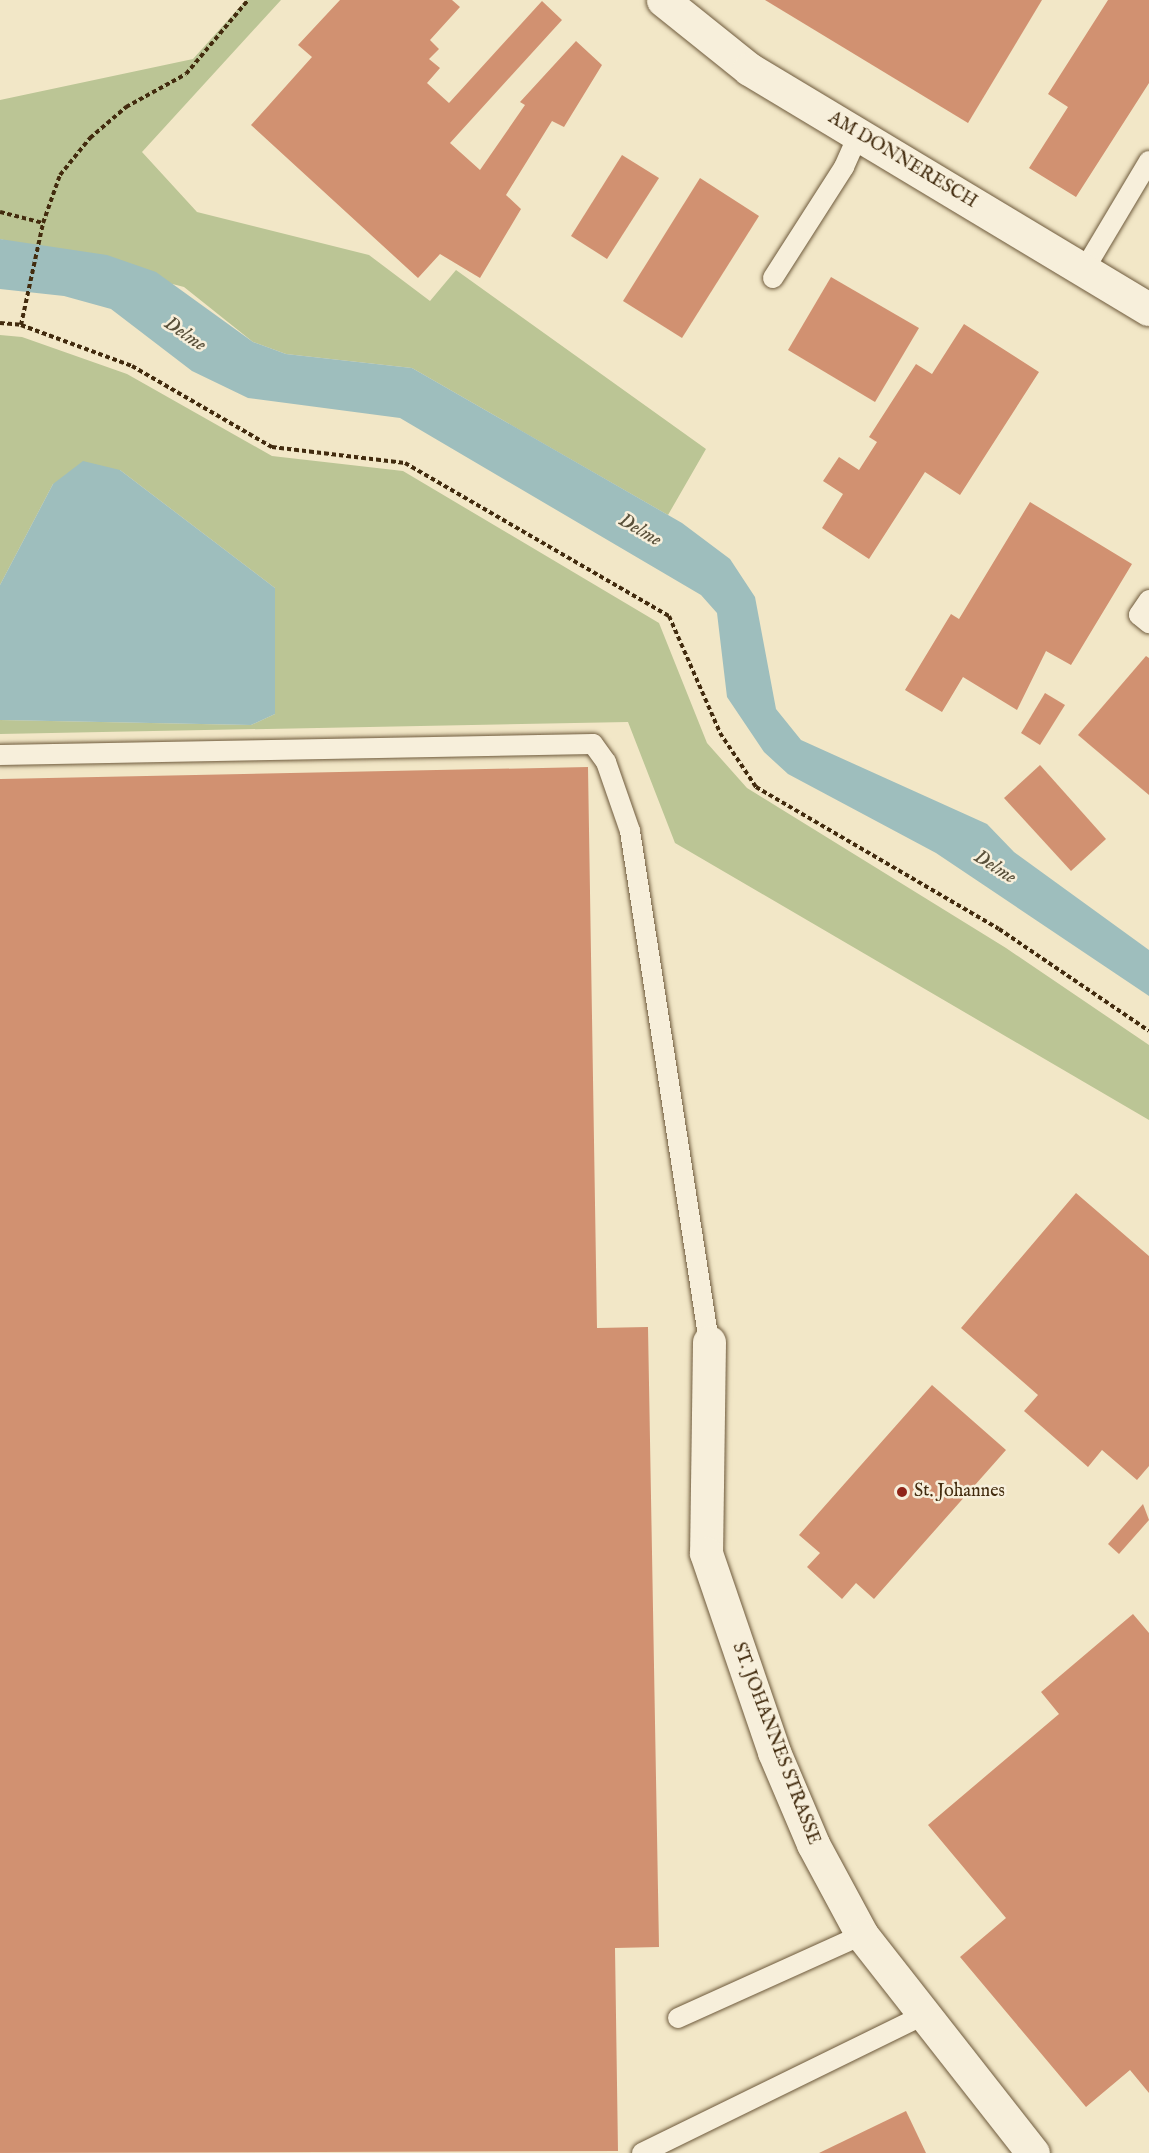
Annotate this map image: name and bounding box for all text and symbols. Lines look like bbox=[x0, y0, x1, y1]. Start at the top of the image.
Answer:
street label: AM DONNERESCH bbox=[824, 108, 980, 214]
water label: Delme bbox=[159, 311, 211, 357]
water label: Delme bbox=[614, 508, 666, 552]
water label: Delme bbox=[969, 845, 1021, 889]
place label: St. Johannes bbox=[914, 1481, 1005, 1503]
marker: St. Johannes bbox=[895, 1485, 909, 1499]
street label: ST. JOHANNES STRASSE bbox=[726, 1640, 824, 1848]

